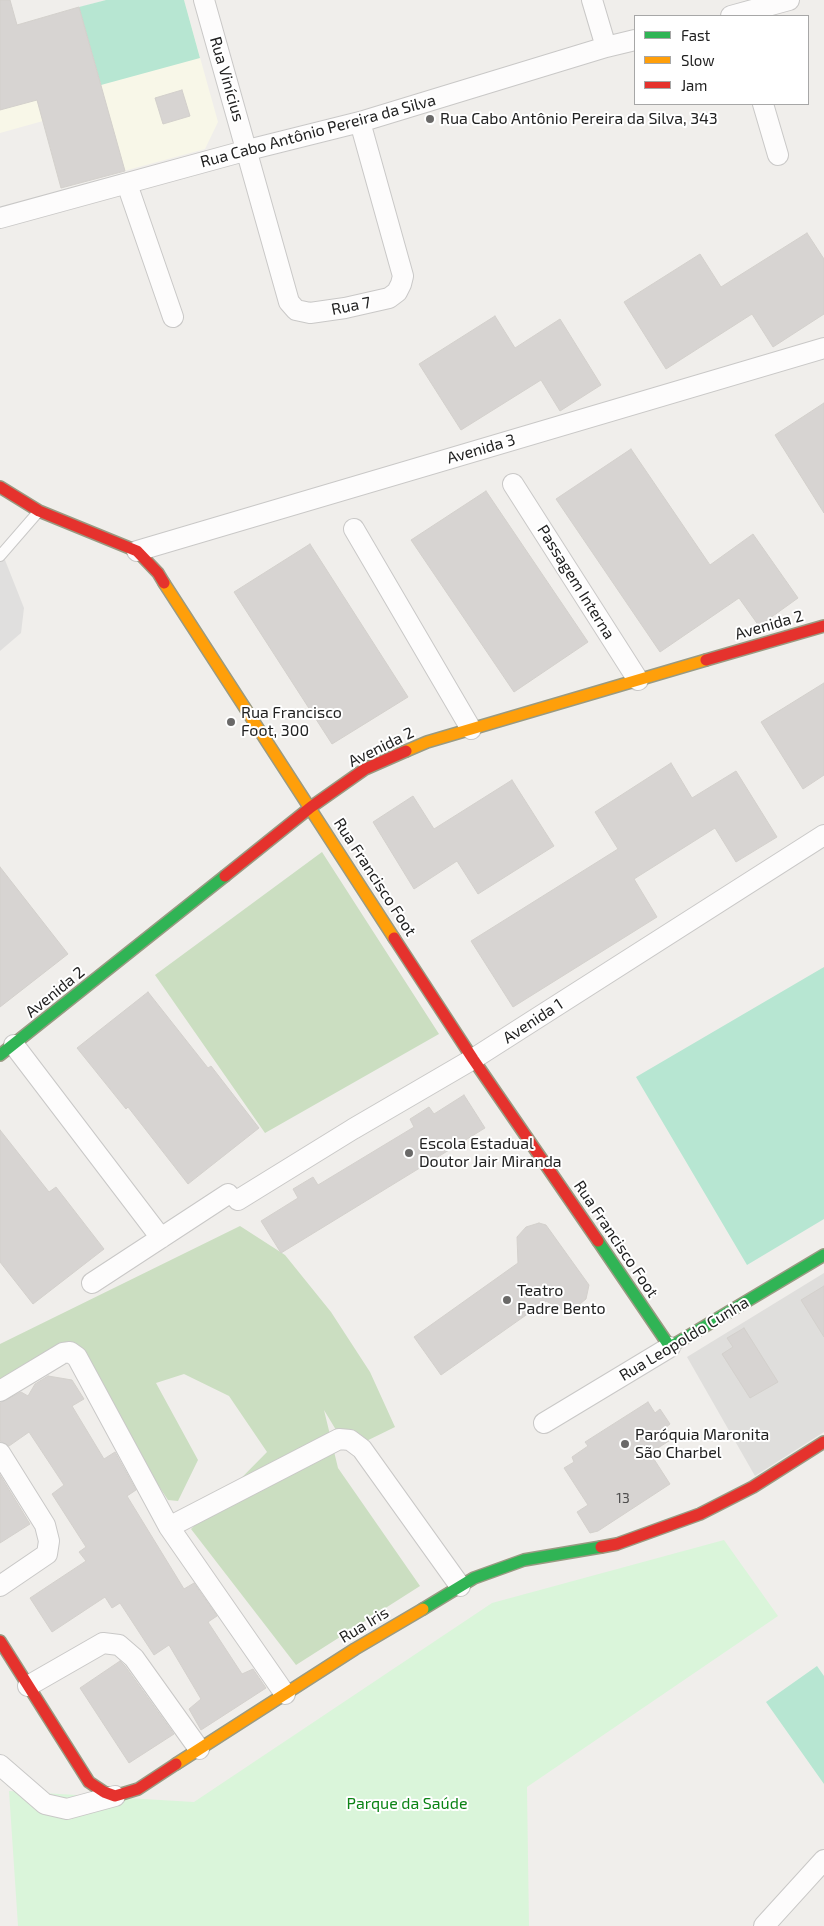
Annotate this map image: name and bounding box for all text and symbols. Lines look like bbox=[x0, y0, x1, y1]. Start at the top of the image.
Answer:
legend bbox=[634, 15, 809, 105]
text: Fast bbox=[681, 26, 710, 44]
street label: Rua Vinícius bbox=[206, 34, 248, 124]
text: Slow bbox=[681, 51, 715, 69]
text: Jam bbox=[681, 76, 707, 94]
street label: Rua Cabo Antônio Pereira da Silva bbox=[198, 90, 438, 172]
place label: Rua Cabo Antônio Pereira da Silva, 343 bbox=[440, 109, 718, 129]
marker: Rua Cabo Antônio Pereira da Silva, 343 bbox=[424, 113, 436, 125]
street label: Rua 7 bbox=[330, 293, 372, 319]
street label: Avenida 3 bbox=[445, 430, 517, 468]
street label: Passagem Interna bbox=[533, 521, 619, 643]
street label: Avenida 2 bbox=[733, 606, 805, 644]
place label: Rua Francisco Foot, 300 bbox=[241, 703, 342, 741]
marker: Rua Francisco Foot, 300 bbox=[225, 716, 237, 728]
street label: Avenida 2 bbox=[345, 723, 417, 771]
street label: Rua Francisco Foot bbox=[330, 814, 420, 940]
street label: Avenida 2 bbox=[22, 962, 88, 1022]
street label: Avenida 1 bbox=[499, 994, 567, 1048]
place label: Escola Estadual Doutor Jair Miranda bbox=[419, 1134, 562, 1172]
marker: Escola Estadual Doutor Jair Miranda bbox=[403, 1147, 415, 1159]
street label: Rua Francisco Foot bbox=[570, 1177, 662, 1301]
place label: Teatro Padre Bento bbox=[517, 1281, 606, 1319]
street label: Rua Leopoldo Cunha bbox=[616, 1293, 752, 1385]
marker: Teatro Padre Bento bbox=[501, 1294, 513, 1306]
place label: Paróquia Maronita São Charbel bbox=[635, 1425, 769, 1463]
marker: Paróquia Maronita São Charbel bbox=[619, 1438, 631, 1450]
house number: 13 bbox=[616, 1490, 630, 1506]
street label: Rua Iris bbox=[336, 1603, 392, 1647]
park label: Parque da Saúde bbox=[347, 1794, 467, 1814]

